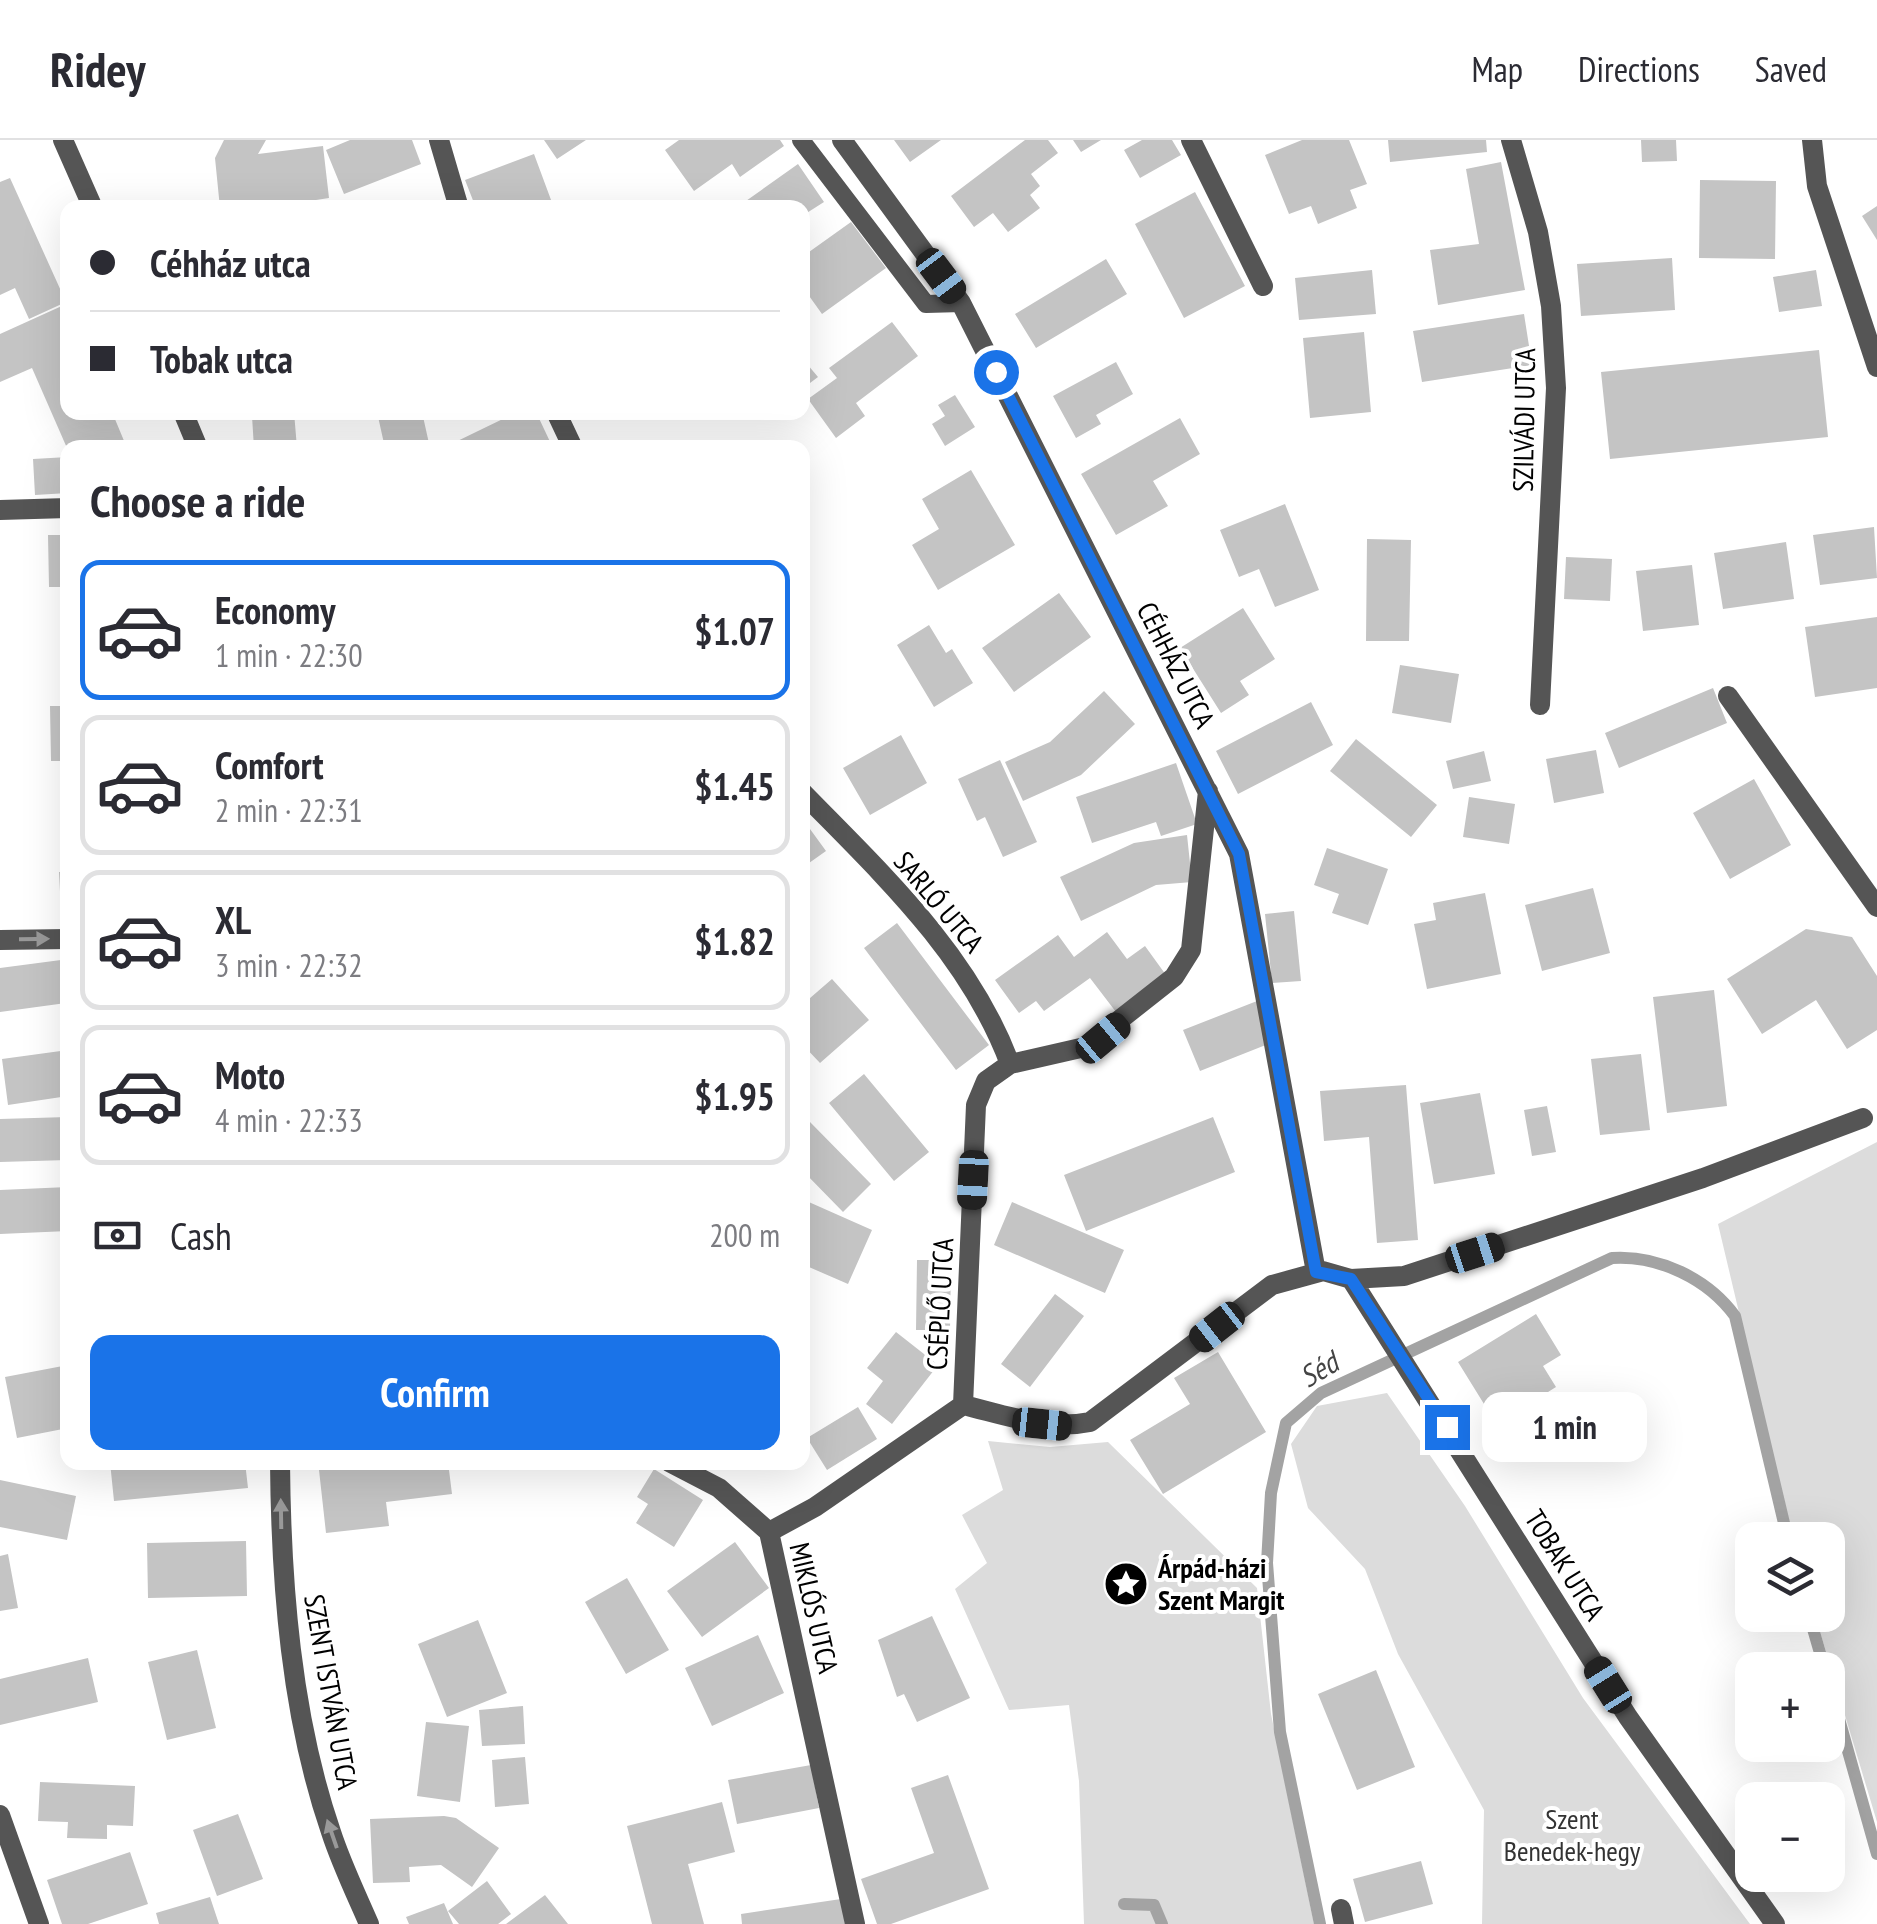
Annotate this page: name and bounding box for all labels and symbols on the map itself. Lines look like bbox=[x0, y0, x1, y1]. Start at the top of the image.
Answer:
car bbox=[911, 243, 971, 309]
street label: SZILVÁDI UTCA bbox=[1504, 347, 1543, 492]
route start bbox=[974, 350, 1019, 395]
street label: CÉHHÁZ UTCA bbox=[1129, 596, 1224, 735]
street label: SARLÓ UTCA bbox=[886, 843, 993, 961]
one-way arrow bbox=[18, 931, 50, 947]
car bbox=[1070, 1007, 1136, 1069]
car bbox=[956, 1149, 990, 1211]
car bbox=[1442, 1229, 1508, 1277]
street label: CSÉPLŐ UTCA bbox=[918, 1236, 961, 1371]
car bbox=[1184, 1297, 1250, 1357]
water label: Séd bbox=[1292, 1340, 1348, 1395]
callout: 1 min bbox=[1482, 1392, 1647, 1462]
route end bbox=[1425, 1405, 1470, 1450]
car bbox=[1011, 1406, 1073, 1442]
one-way arrow bbox=[272, 1497, 288, 1529]
street label: TOBAK UTCA bbox=[1517, 1502, 1614, 1628]
street label: MIKLÓS UTCA bbox=[782, 1539, 848, 1678]
place label: Árpád-házi Szent Margit bbox=[1157, 1549, 1284, 1618]
place icon: Árpád-házi Szent Margit bbox=[1103, 1561, 1149, 1607]
street label: SZENT ISTVÁN UTCA bbox=[296, 1592, 367, 1793]
car bbox=[1579, 1652, 1637, 1718]
park label: Szent Benedek-hegy bbox=[1504, 1800, 1641, 1869]
one-way arrow bbox=[324, 1818, 339, 1848]

